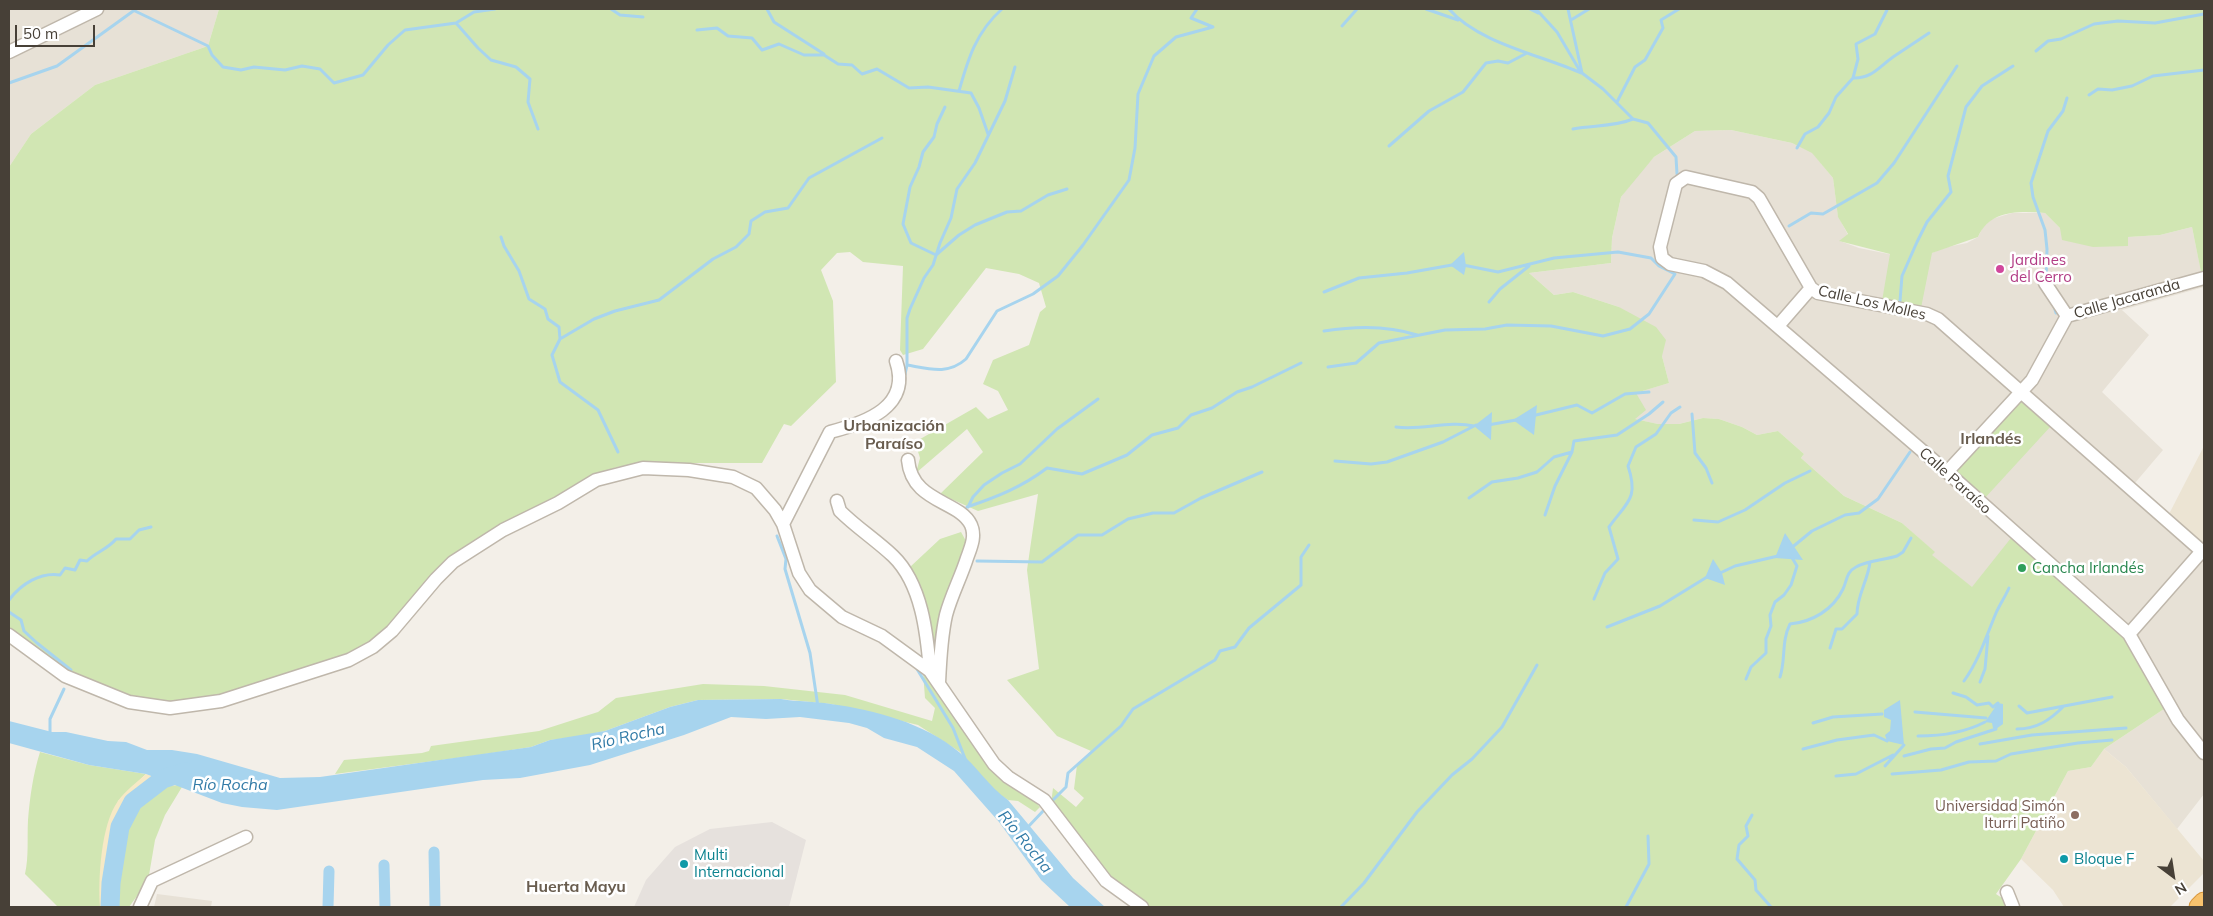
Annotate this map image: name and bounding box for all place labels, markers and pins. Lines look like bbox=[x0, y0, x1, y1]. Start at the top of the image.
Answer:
place label: Jardines del Cerro bbox=[2010, 251, 2072, 286]
marker: Jardines del Cerro bbox=[1994, 263, 2006, 275]
place label: Cancha Irlandés bbox=[2032, 559, 2144, 577]
marker: Cancha Irlandés bbox=[2016, 562, 2028, 574]
place label: Universidad Simón Iturri Patiño bbox=[1935, 797, 2065, 832]
marker: Universidad Simón Iturri Patiño bbox=[2069, 809, 2081, 821]
place label: Multi Internacional bbox=[694, 846, 784, 881]
place label: Bloque F bbox=[2074, 850, 2134, 868]
marker: Bloque F bbox=[2058, 853, 2070, 865]
marker: Multi Internacional bbox=[678, 858, 690, 870]

